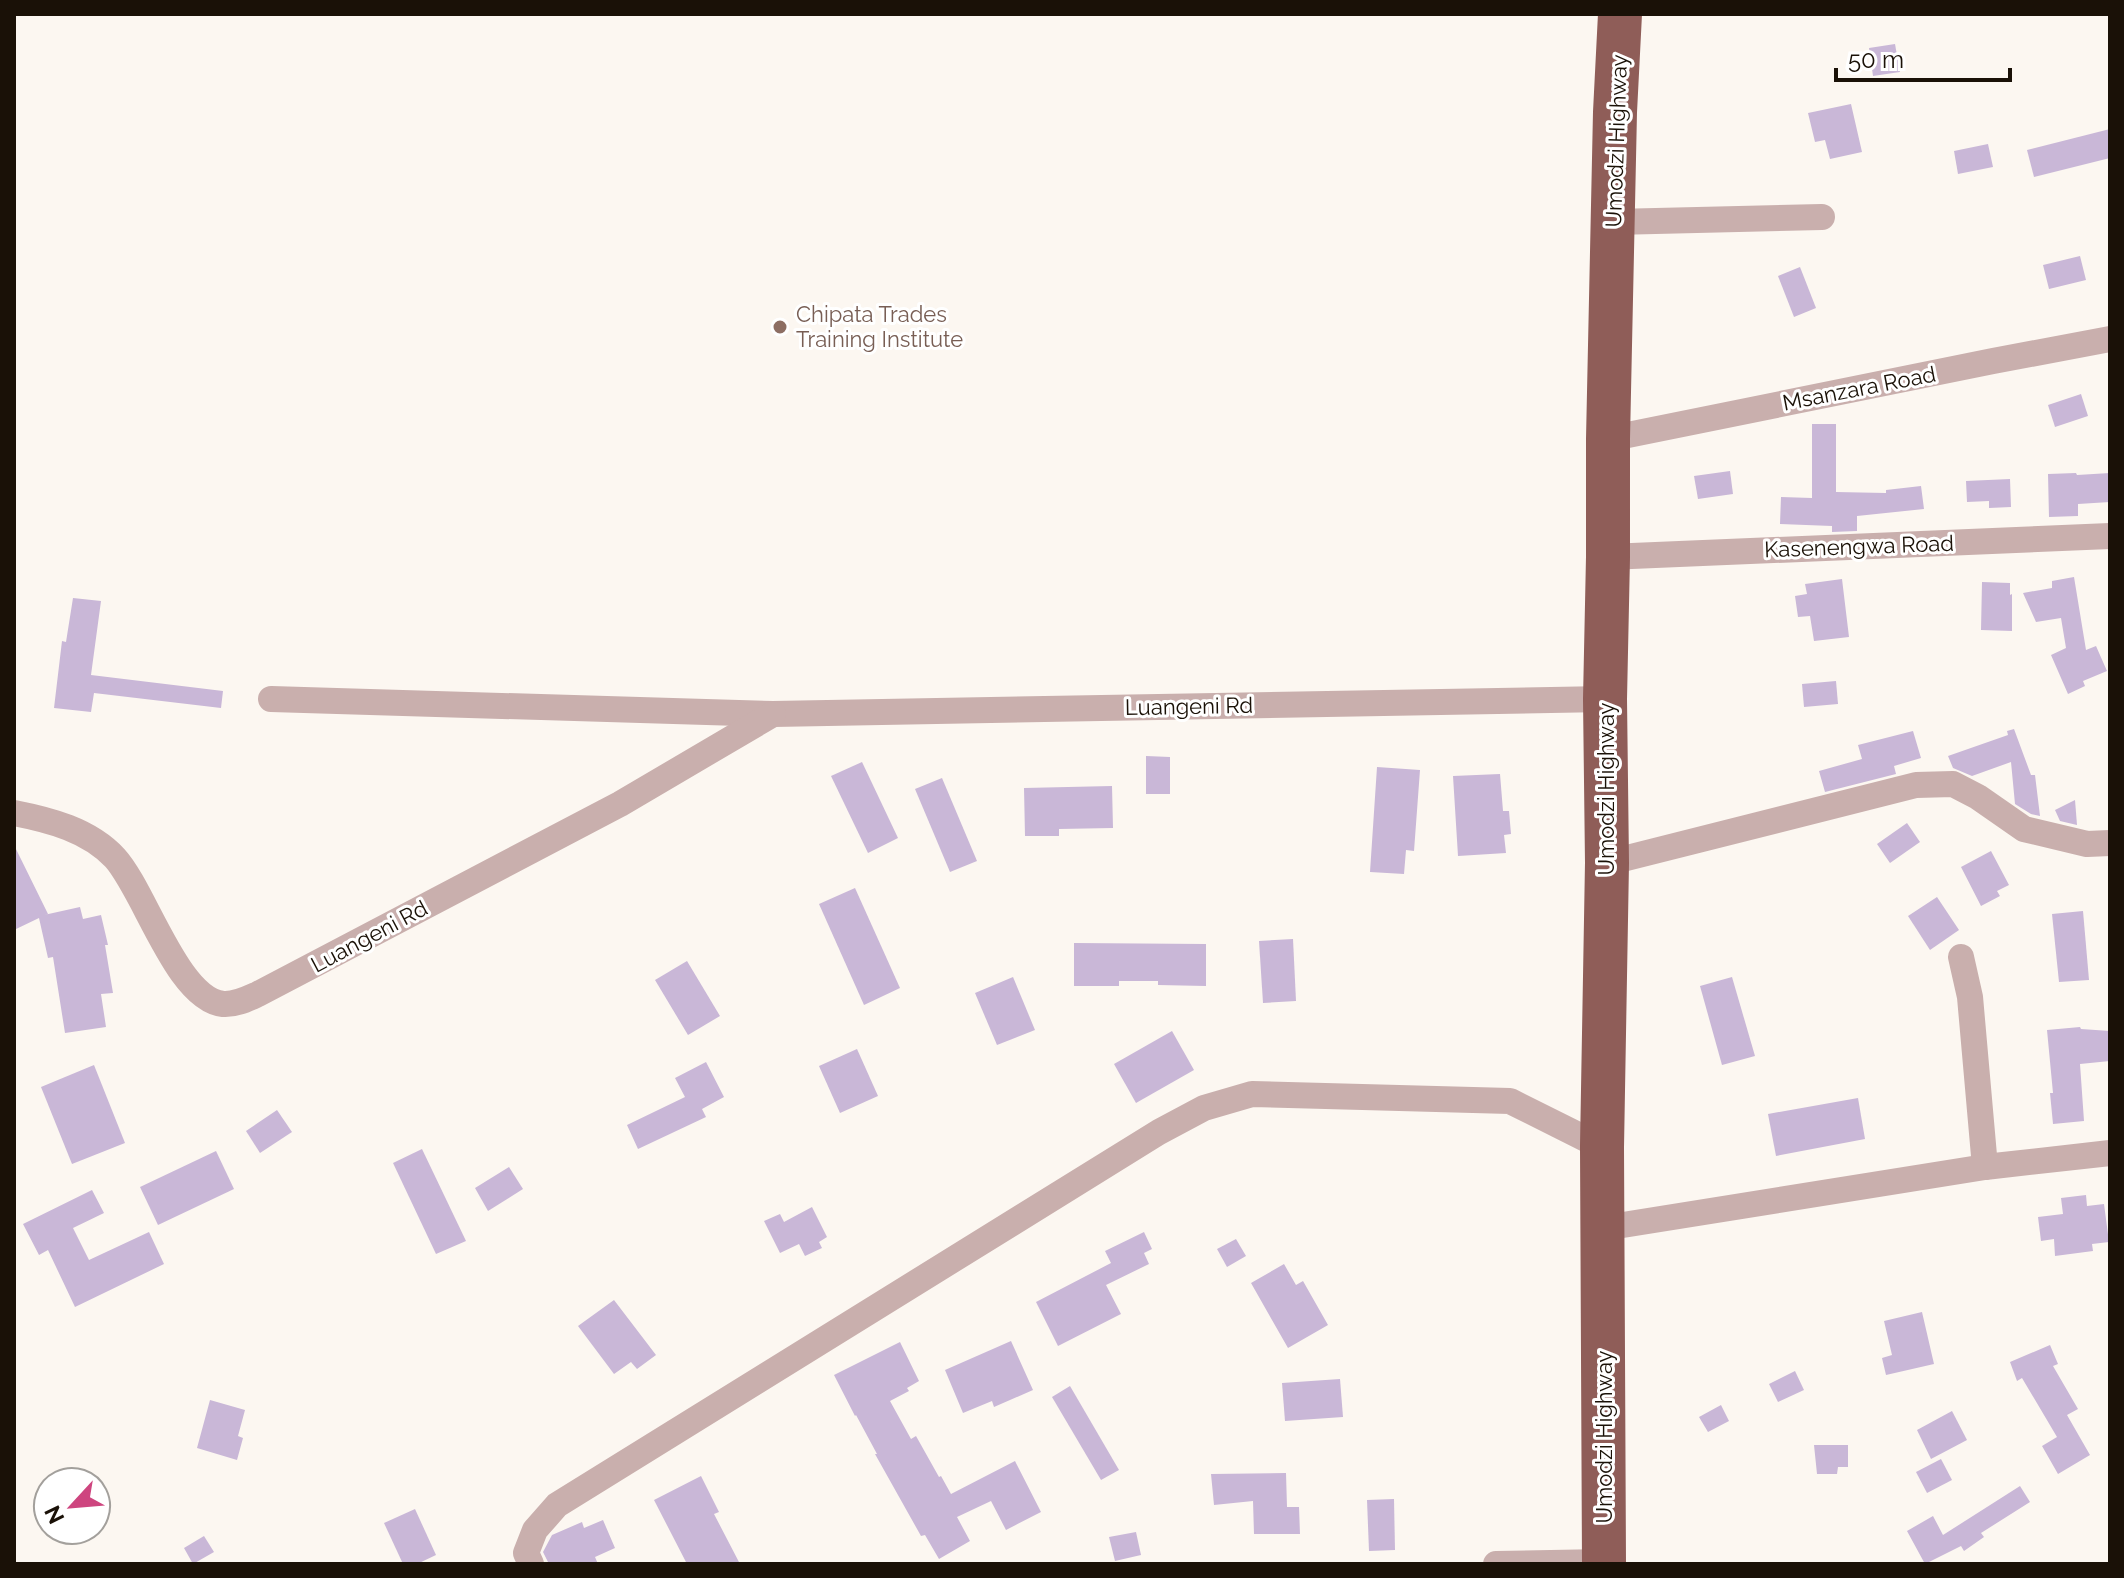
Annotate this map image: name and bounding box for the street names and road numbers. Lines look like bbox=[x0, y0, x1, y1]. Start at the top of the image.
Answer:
street label: Umodzi Highway bbox=[1600, 54, 1632, 228]
street label: Msanzara Road bbox=[1780, 360, 1938, 416]
street label: Kasenengwa Road bbox=[1764, 530, 1954, 562]
street label: Luangeni Rd bbox=[1125, 692, 1253, 720]
street label: Umodzi Highway bbox=[1593, 702, 1619, 876]
street label: Luangeni Rd bbox=[306, 894, 432, 978]
street label: Umodzi Highway bbox=[1591, 1350, 1617, 1524]

